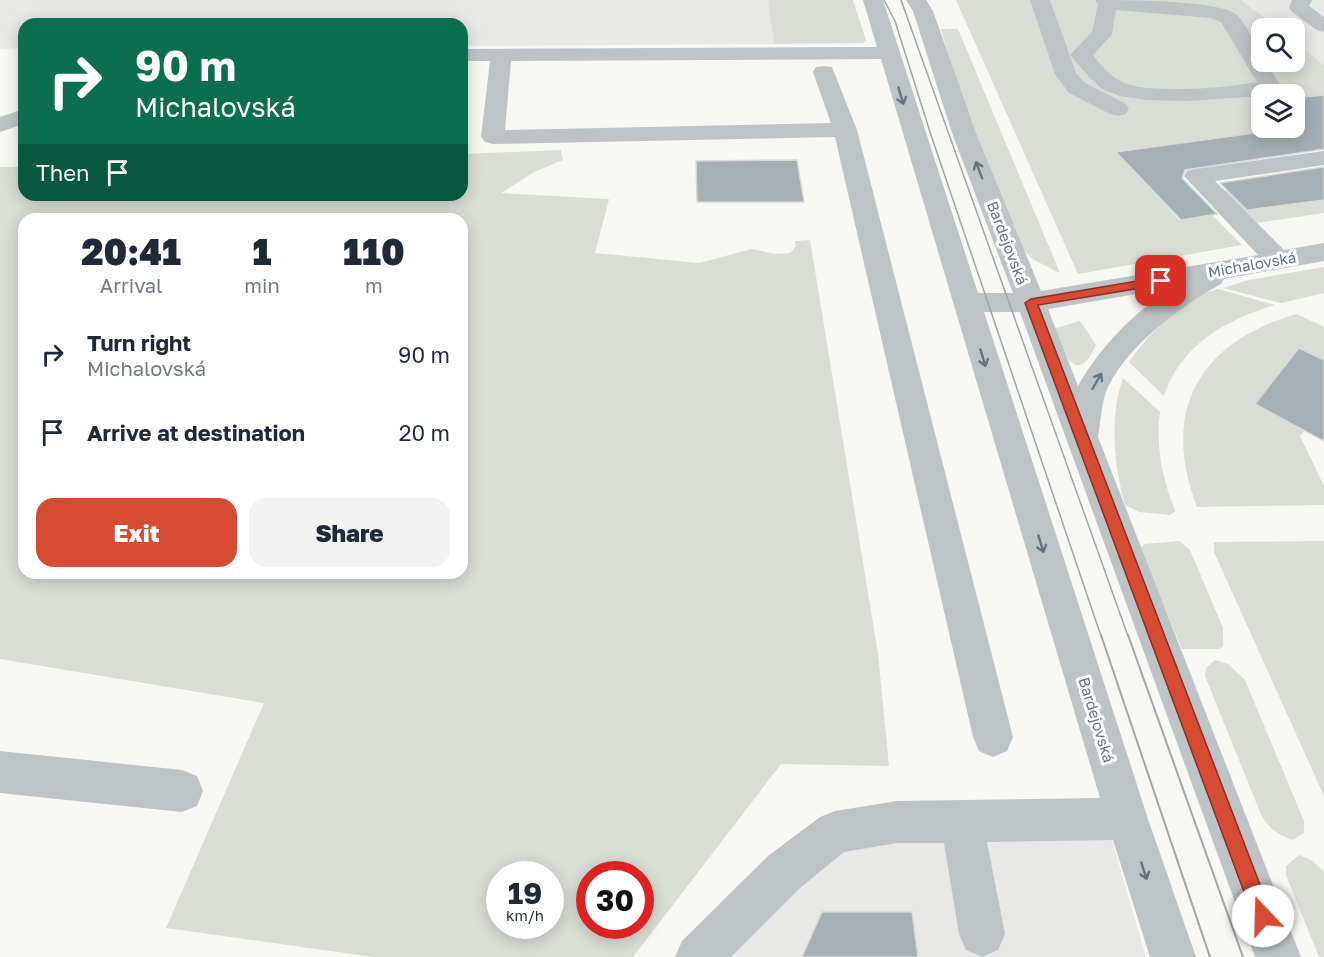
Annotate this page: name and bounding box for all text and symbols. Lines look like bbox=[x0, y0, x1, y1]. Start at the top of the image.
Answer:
map controls bbox=[1251, 18, 1305, 138]
button: search bbox=[1251, 18, 1305, 72]
text: 90 m bbox=[135, 40, 236, 90]
icon: right bbox=[36, 42, 114, 120]
button: layers bbox=[1251, 84, 1305, 138]
one-way arrow bbox=[896, 86, 907, 105]
text: Michalovská bbox=[135, 91, 296, 123]
icon: arrive bbox=[101, 156, 134, 189]
text: Then bbox=[36, 159, 89, 186]
one-way arrow bbox=[973, 161, 984, 180]
street label: Bardejovská bbox=[984, 198, 1032, 287]
text: 20:41 bbox=[81, 230, 181, 273]
text: 1 bbox=[253, 230, 272, 273]
text: 110 bbox=[343, 230, 405, 273]
street label: Michalovská bbox=[1206, 247, 1297, 281]
pin bbox=[1135, 255, 1186, 306]
icon: arrive bbox=[1144, 264, 1177, 297]
text: Arrival bbox=[100, 273, 163, 297]
text: min bbox=[244, 273, 280, 297]
text: m bbox=[365, 273, 383, 297]
text: Turn right bbox=[87, 329, 191, 356]
icon: right bbox=[36, 338, 69, 371]
text: 90 m bbox=[398, 341, 450, 368]
one-way arrow bbox=[978, 348, 989, 367]
text: Michalovská bbox=[87, 356, 206, 380]
one-way arrow bbox=[1091, 373, 1103, 390]
icon: arrive bbox=[36, 416, 69, 449]
text: Arrive at destination bbox=[87, 419, 305, 446]
text: 20 m bbox=[399, 419, 450, 446]
button: Exit bbox=[36, 498, 237, 567]
button: Share bbox=[249, 498, 450, 567]
one-way arrow bbox=[1036, 535, 1047, 554]
street label: Bardejovská bbox=[1075, 675, 1118, 764]
speed limit sign: 30 bbox=[576, 861, 654, 939]
one-way arrow bbox=[1139, 861, 1150, 880]
text: 19 bbox=[508, 875, 542, 911]
position arrow bbox=[1231, 884, 1295, 948]
text: km/h bbox=[506, 906, 544, 924]

